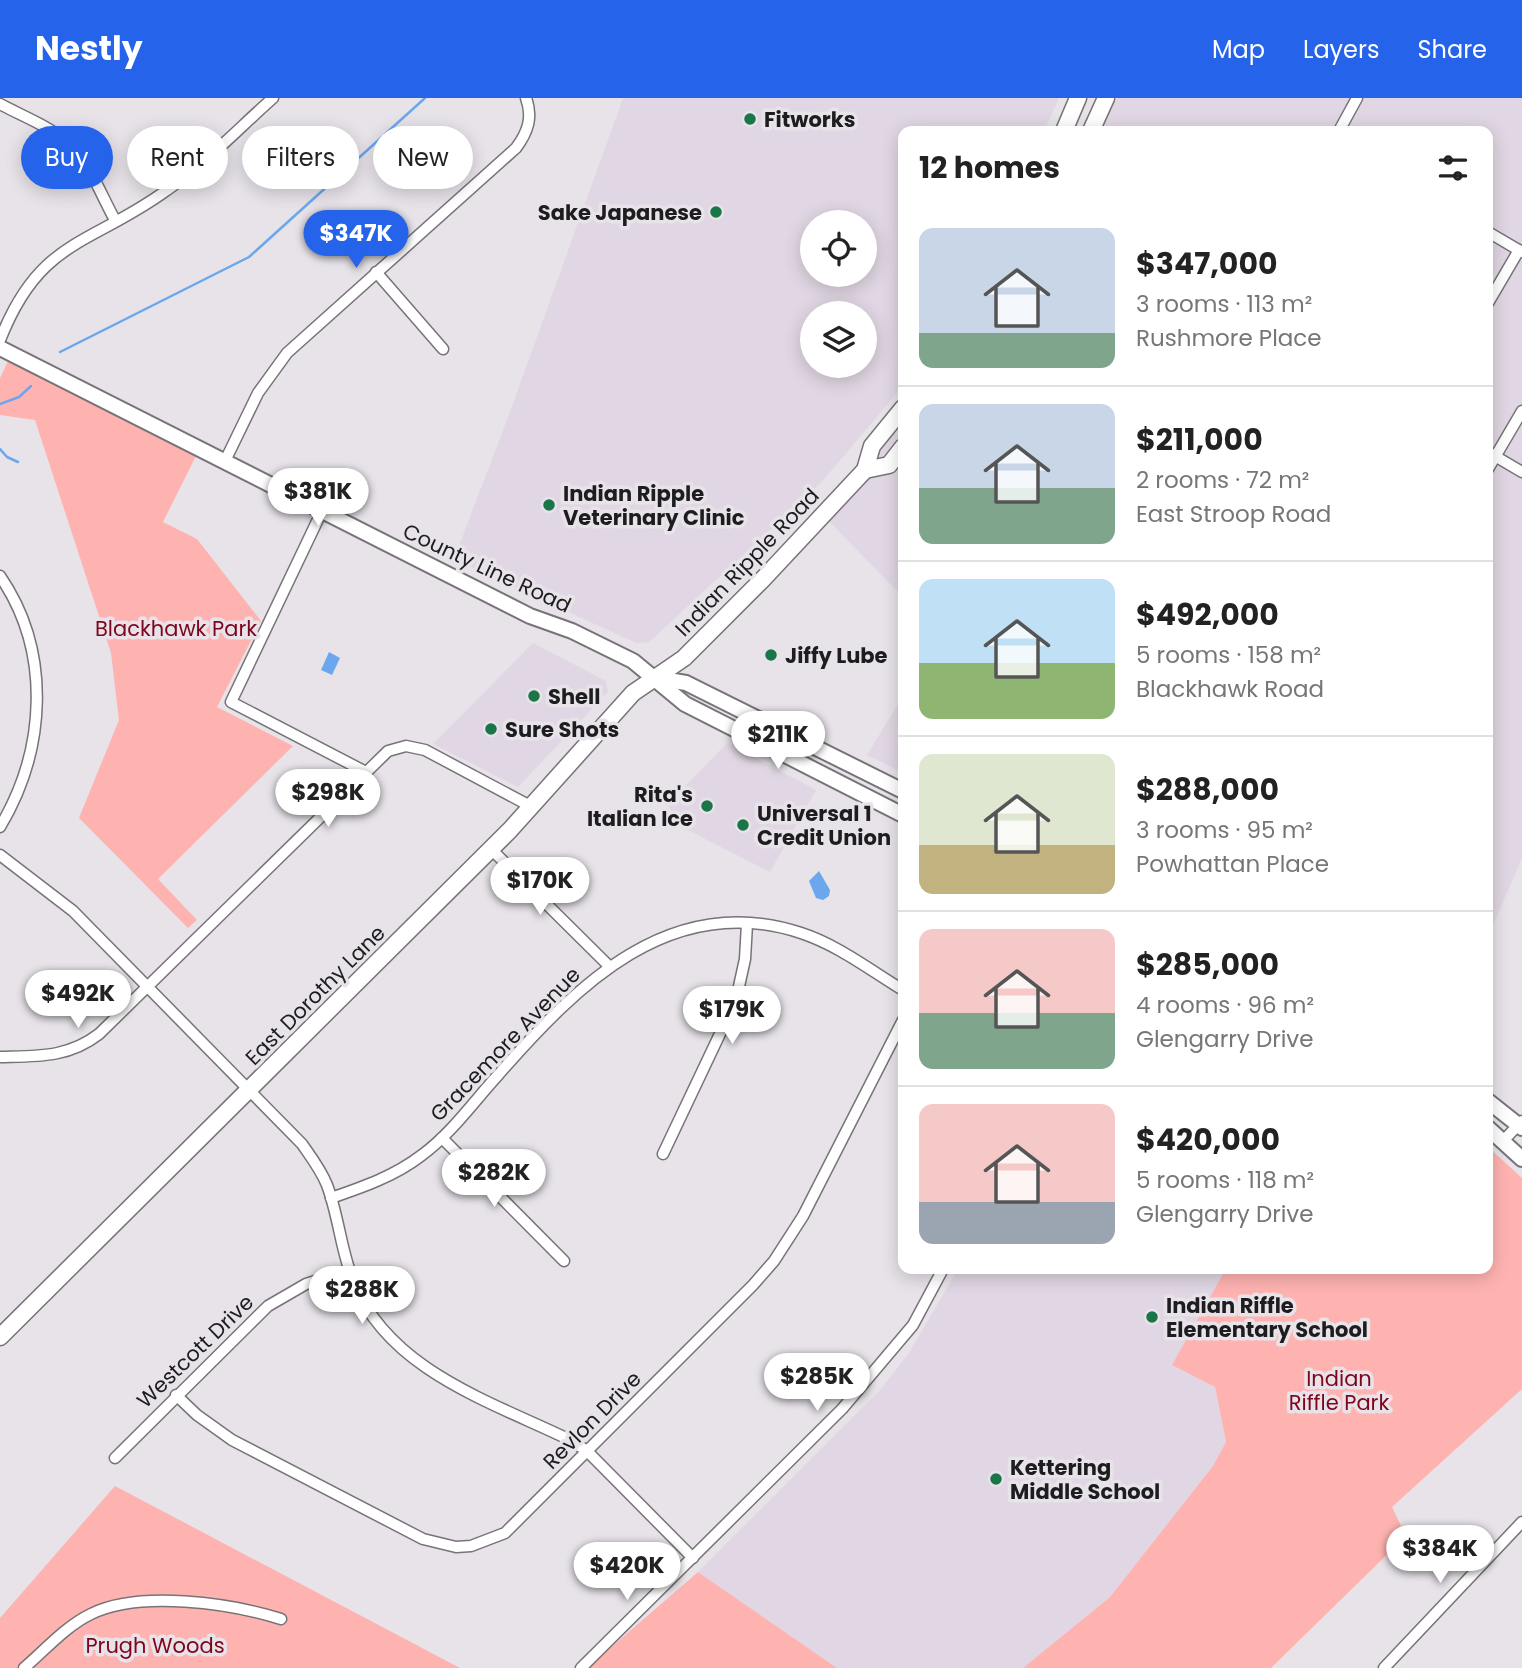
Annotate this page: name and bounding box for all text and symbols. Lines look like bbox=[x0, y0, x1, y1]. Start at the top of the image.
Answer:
text: Nestly bbox=[35, 25, 143, 72]
text: Map bbox=[1212, 33, 1265, 66]
text: Layers bbox=[1303, 33, 1379, 66]
text: Share bbox=[1417, 33, 1487, 66]
place label: Fitworks bbox=[764, 105, 855, 134]
marker: Fitworks bbox=[742, 111, 758, 127]
chip: Buy bbox=[21, 126, 113, 189]
chip: Rent bbox=[127, 126, 228, 189]
chip: Filters bbox=[242, 126, 359, 189]
chip: New bbox=[373, 126, 473, 189]
text: 12 homes bbox=[919, 146, 1060, 189]
icon: filters bbox=[1434, 149, 1472, 187]
place label: Sake Japanese bbox=[538, 198, 702, 227]
marker: Sake Japanese bbox=[708, 204, 724, 220]
map controls bbox=[800, 210, 877, 378]
button: locate bbox=[800, 210, 877, 287]
pin: $347K bbox=[307, 211, 405, 270]
text: $347K bbox=[320, 217, 392, 249]
text: $347,000 bbox=[1136, 242, 1278, 285]
icon: home bbox=[975, 256, 1059, 340]
text: 3 rooms · 113 m² bbox=[1136, 288, 1312, 320]
button: layers bbox=[800, 301, 877, 378]
text: Rushmore Place bbox=[1136, 322, 1322, 354]
text: $211,000 bbox=[1136, 418, 1263, 461]
icon: home bbox=[975, 432, 1059, 516]
text: 2 rooms · 72 m² bbox=[1136, 464, 1309, 496]
pin: $381K bbox=[269, 468, 367, 528]
text: $381K bbox=[284, 475, 352, 507]
place label: Indian Ripple Veterinary Clinic bbox=[563, 479, 745, 532]
street label: Indian Ripple Road bbox=[669, 481, 825, 643]
marker: Indian Ripple Veterinary Clinic bbox=[541, 497, 557, 513]
text: East Stroop Road bbox=[1136, 498, 1331, 530]
street label: County Line Road bbox=[398, 516, 576, 620]
text: $492,000 bbox=[1136, 593, 1279, 636]
icon: home bbox=[975, 607, 1059, 691]
park label: Blackhawk Park bbox=[95, 614, 257, 643]
text: 5 rooms · 158 m² bbox=[1136, 639, 1321, 671]
place label: Jiffy Lube bbox=[785, 641, 888, 670]
marker: Jiffy Lube bbox=[763, 647, 779, 663]
text: Blackhawk Road bbox=[1136, 673, 1324, 705]
place label: Shell bbox=[548, 682, 600, 711]
marker: Shell bbox=[526, 688, 542, 704]
pin: $211K bbox=[729, 712, 827, 771]
place label: Sure Shots bbox=[505, 715, 619, 744]
text: $211K bbox=[747, 718, 809, 750]
marker: Sure Shots bbox=[483, 721, 499, 737]
text: $288,000 bbox=[1136, 768, 1279, 811]
pin: $298K bbox=[279, 770, 377, 829]
text: $298K bbox=[291, 776, 365, 808]
place label: Rita's Italian Ice bbox=[587, 780, 693, 833]
icon: home bbox=[975, 782, 1059, 866]
marker: Rita's Italian Ice bbox=[699, 798, 715, 814]
place label: Universal 1 Credit Union bbox=[757, 799, 891, 852]
text: 3 rooms · 95 m² bbox=[1136, 814, 1313, 846]
marker: Universal 1 Credit Union bbox=[735, 817, 751, 833]
text: Powhattan Place bbox=[1136, 848, 1329, 880]
pin: $170K bbox=[491, 858, 589, 917]
text: $170K bbox=[506, 864, 574, 896]
street label: East Dorothy Lane bbox=[239, 919, 391, 1071]
text: $285,000 bbox=[1136, 943, 1279, 986]
icon: home bbox=[975, 957, 1059, 1041]
street label: Gracemore Avenue bbox=[424, 960, 586, 1128]
pin: $492K bbox=[29, 970, 127, 1030]
text: $492K bbox=[41, 977, 115, 1009]
pin: $179K bbox=[683, 986, 781, 1046]
text: 4 rooms · 96 m² bbox=[1136, 989, 1314, 1021]
text: $179K bbox=[699, 993, 765, 1025]
text: Glengarry Drive bbox=[1136, 1023, 1314, 1055]
text: $420,000 bbox=[1136, 1118, 1280, 1161]
icon: home bbox=[975, 1132, 1059, 1216]
pin: $282K bbox=[445, 1150, 543, 1209]
text: $282K bbox=[458, 1156, 530, 1188]
text: 5 rooms · 118 m² bbox=[1136, 1164, 1314, 1196]
text: Glengarry Drive bbox=[1136, 1198, 1314, 1230]
pin: $288K bbox=[313, 1266, 411, 1326]
text: $288K bbox=[325, 1273, 399, 1305]
street label: Westcott Drive bbox=[130, 1288, 260, 1414]
place label: Indian Riffle Elementary School bbox=[1166, 1291, 1368, 1344]
marker: Indian Riffle Elementary School bbox=[1144, 1309, 1160, 1325]
pin: $285K bbox=[768, 1354, 866, 1413]
text: $285K bbox=[780, 1360, 854, 1392]
park label: Indian Riffle Park bbox=[1289, 1364, 1389, 1417]
street label: Revlon Drive bbox=[537, 1365, 647, 1475]
place label: Kettering Middle School bbox=[1010, 1453, 1160, 1506]
marker: Kettering Middle School bbox=[988, 1471, 1004, 1487]
pin: $384K bbox=[1391, 1526, 1489, 1585]
text: $384K bbox=[1402, 1532, 1478, 1564]
pin: $420K bbox=[578, 1542, 676, 1602]
text: $420K bbox=[590, 1549, 664, 1581]
park label: Prugh Woods bbox=[85, 1631, 225, 1660]

